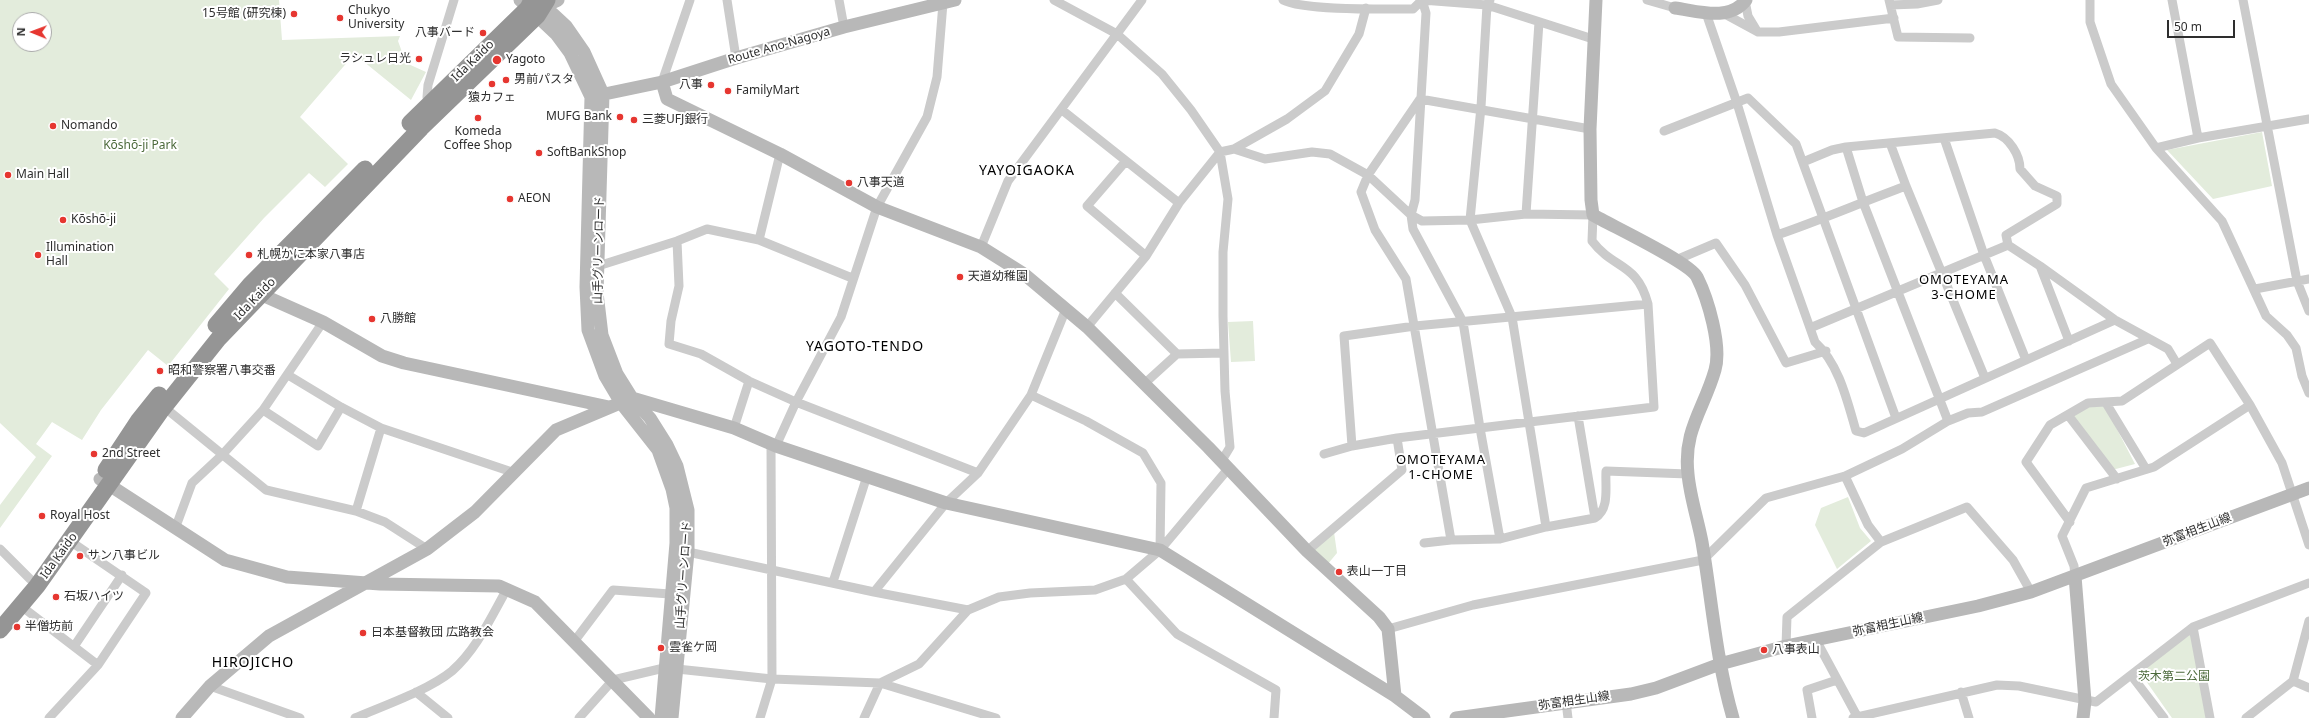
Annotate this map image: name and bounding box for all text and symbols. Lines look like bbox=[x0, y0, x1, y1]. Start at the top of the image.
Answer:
place label: Chukyo University bbox=[348, 4, 404, 32]
place label: 15号館 (研究棟) bbox=[202, 7, 286, 21]
marker: 15号館 (研究棟) bbox=[289, 9, 299, 19]
north arrow bbox=[12, 12, 52, 52]
scale bar bbox=[2169, 12, 2237, 38]
marker: Chukyo University bbox=[335, 13, 345, 23]
text: 50 m bbox=[2174, 18, 2202, 35]
street label: Route Ano-Nagoya bbox=[726, 25, 832, 67]
place label: 八事バード bbox=[415, 26, 475, 40]
text: N bbox=[13, 27, 28, 36]
marker: 八事バード bbox=[478, 28, 488, 38]
street label: Ida Kaido bbox=[449, 37, 497, 85]
place label: ラシュレ日光 bbox=[339, 52, 411, 66]
place label: Yagoto bbox=[506, 53, 545, 67]
marker: ラシュレ日光 bbox=[414, 54, 424, 64]
marker: Yagoto bbox=[491, 54, 503, 66]
place label: 男前パスタ bbox=[514, 73, 574, 87]
marker: 男前パスタ bbox=[501, 75, 511, 85]
place label: 八事 bbox=[679, 78, 703, 92]
marker: 猿カフェ bbox=[487, 79, 497, 89]
marker: 八事 bbox=[706, 80, 716, 90]
place label: FamilyMart bbox=[736, 84, 799, 98]
marker: FamilyMart bbox=[723, 86, 733, 96]
place label: 猿カフェ bbox=[468, 91, 516, 105]
place label: MUFG Bank bbox=[546, 110, 612, 124]
marker: MUFG Bank bbox=[615, 112, 625, 122]
marker: Komeda Coffee Shop bbox=[473, 113, 483, 123]
place label: 三菱UFJ銀行 bbox=[642, 113, 708, 127]
marker: 三菱UFJ銀行 bbox=[629, 115, 639, 125]
place label: Nomando bbox=[61, 119, 117, 133]
marker: Nomando bbox=[48, 121, 58, 131]
place label: Komeda Coffee Shop bbox=[444, 125, 512, 153]
park label: Kōshō-ji Park bbox=[103, 139, 177, 153]
place label: SoftBankShop bbox=[547, 146, 626, 160]
marker: SoftBankShop bbox=[534, 148, 544, 158]
district label: YAYOIGAOKA bbox=[979, 163, 1075, 179]
place label: Main Hall bbox=[16, 168, 69, 182]
marker: Main Hall bbox=[3, 170, 13, 180]
place label: 八事天道 bbox=[857, 176, 905, 190]
marker: 八事天道 bbox=[844, 178, 854, 188]
place label: AEON bbox=[518, 192, 551, 206]
marker: AEON bbox=[505, 194, 515, 204]
street label: 山手グリーンロード bbox=[591, 196, 607, 304]
place label: Kōshō-ji bbox=[71, 213, 116, 227]
marker: Kōshō-ji bbox=[58, 215, 68, 225]
place label: Illumination Hall bbox=[46, 241, 114, 269]
place label: 札幌かに本家八事店 bbox=[257, 248, 365, 262]
marker: Illumination Hall bbox=[33, 250, 43, 260]
marker: 札幌かに本家八事店 bbox=[244, 250, 254, 260]
place label: 天道幼稚園 bbox=[968, 270, 1028, 284]
marker: 天道幼稚園 bbox=[955, 272, 965, 282]
district label: OMOTEYAMA 3-CHOME bbox=[1919, 272, 2009, 303]
street label: Ida Kaido bbox=[231, 275, 279, 323]
place label: 八勝館 bbox=[380, 312, 416, 326]
marker: 八勝館 bbox=[367, 314, 377, 324]
district label: YAGOTO-TENDO bbox=[806, 339, 924, 355]
place label: 昭和警察署八事交番 bbox=[168, 364, 276, 378]
marker: 昭和警察署八事交番 bbox=[155, 366, 165, 376]
place label: 2nd Street bbox=[102, 447, 160, 461]
marker: 2nd Street bbox=[89, 449, 99, 459]
district label: OMOTEYAMA 1-CHOME bbox=[1396, 452, 1486, 483]
place label: Royal Host bbox=[50, 509, 110, 523]
street label: 弥富相生山線 bbox=[2161, 510, 2233, 550]
marker: Royal Host bbox=[37, 511, 47, 521]
street label: 山手グリーンロード bbox=[673, 521, 695, 629]
street label: Ida Kaido bbox=[38, 530, 80, 582]
place label: サン八事ビル bbox=[88, 549, 160, 563]
marker: サン八事ビル bbox=[75, 551, 85, 561]
place label: 表山一丁目 bbox=[1347, 565, 1407, 579]
marker: 表山一丁目 bbox=[1334, 567, 1344, 577]
place label: 石坂ハイツ bbox=[64, 590, 124, 604]
marker: 石坂ハイツ bbox=[51, 592, 61, 602]
street label: 弥富相生山線 bbox=[1851, 610, 1925, 640]
place label: 半僧坊前 bbox=[25, 620, 73, 634]
marker: 半僧坊前 bbox=[12, 622, 22, 632]
place label: 日本基督教団 広路教会 bbox=[371, 626, 494, 640]
marker: 日本基督教団 広路教会 bbox=[358, 628, 368, 638]
place label: 雲雀ケ岡 bbox=[669, 641, 717, 655]
marker: 雲雀ケ岡 bbox=[656, 643, 666, 653]
place label: 八事表山 bbox=[1772, 643, 1820, 657]
marker: 八事表山 bbox=[1759, 645, 1769, 655]
district label: HIROJICHO bbox=[212, 655, 294, 671]
park label: 茨木第二公園 bbox=[2138, 670, 2210, 684]
street label: 弥富相生山線 bbox=[1537, 689, 1611, 713]

